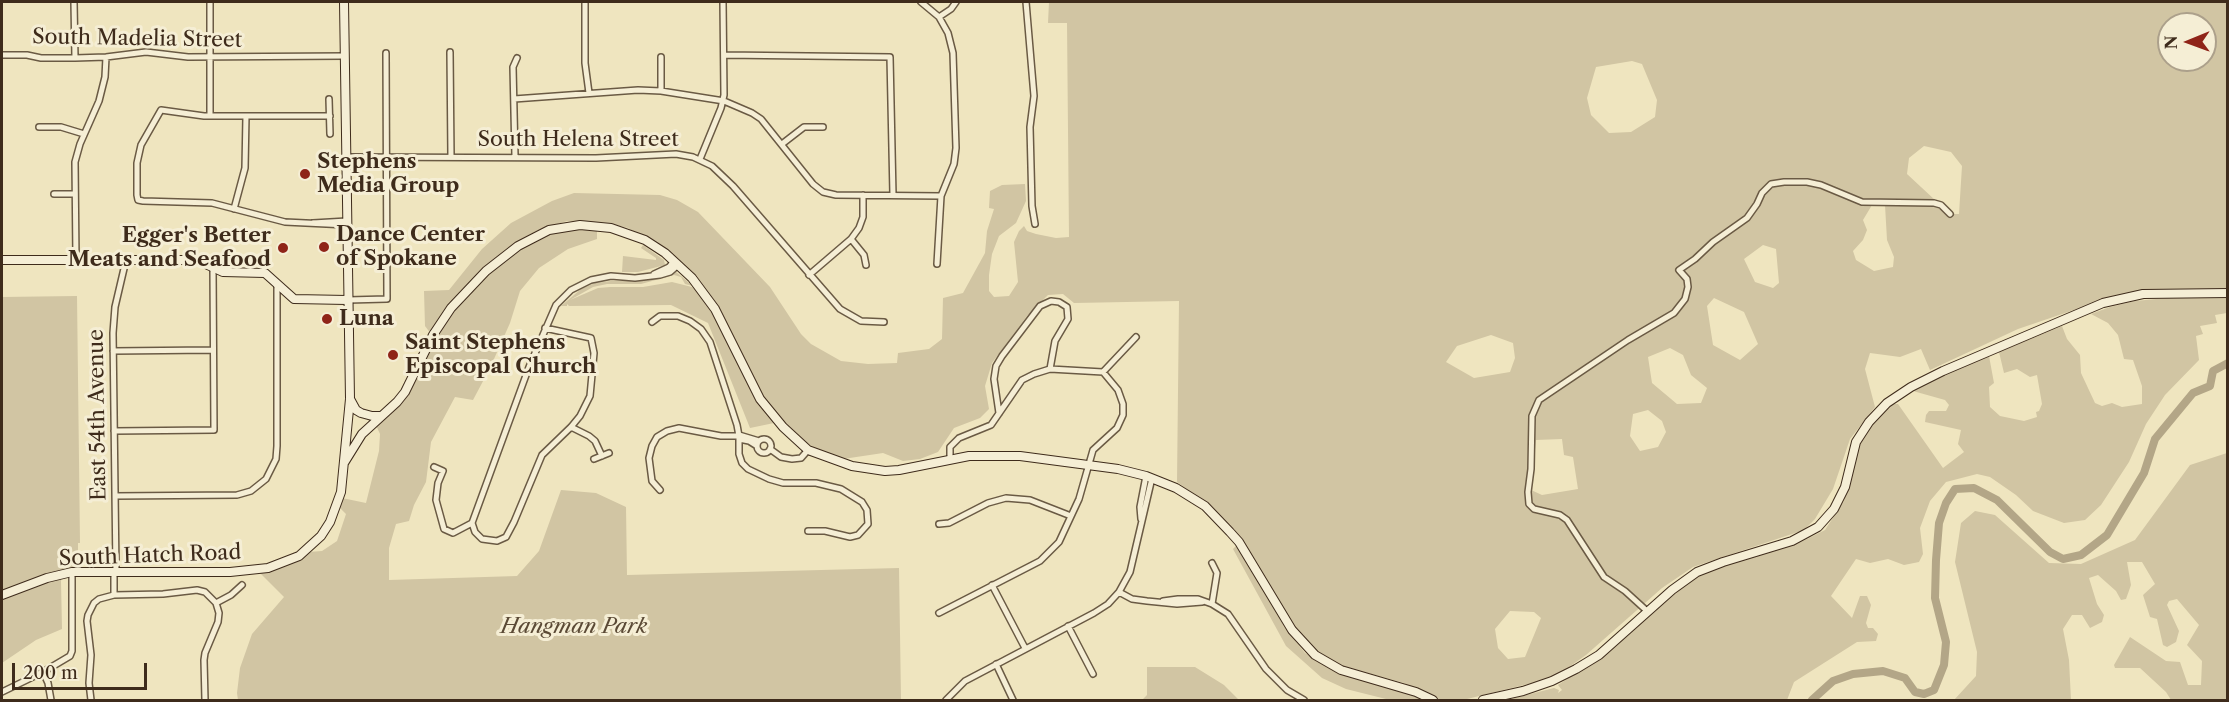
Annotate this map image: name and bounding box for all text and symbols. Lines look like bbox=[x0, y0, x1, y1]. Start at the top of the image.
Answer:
north arrow bbox=[2157, 12, 2217, 72]
street label: South Madelia Street bbox=[32, 25, 242, 53]
text: N bbox=[2161, 35, 2181, 49]
street label: South Helena Street bbox=[477, 127, 679, 153]
place label: Stephens Media Group bbox=[317, 149, 459, 199]
marker: Stephens Media Group bbox=[298, 167, 312, 181]
place label: Dance Center of Spokane bbox=[336, 222, 485, 272]
place label: Egger's Better Meats and Seafood bbox=[68, 223, 271, 273]
marker: Dance Center of Spokane bbox=[317, 240, 331, 254]
marker: Egger's Better Meats and Seafood bbox=[276, 241, 290, 255]
place label: Luna bbox=[339, 306, 394, 332]
marker: Luna bbox=[320, 312, 334, 326]
street label: East 54th Avenue bbox=[84, 329, 112, 501]
place label: Saint Stephens Episcopal Church bbox=[405, 330, 596, 380]
marker: Saint Stephens Episcopal Church bbox=[386, 348, 400, 362]
street label: South Hatch Road bbox=[58, 540, 242, 572]
park label: Hangman Park bbox=[501, 614, 647, 640]
scale bar bbox=[15, 651, 150, 689]
text: 200 m bbox=[23, 662, 78, 684]

